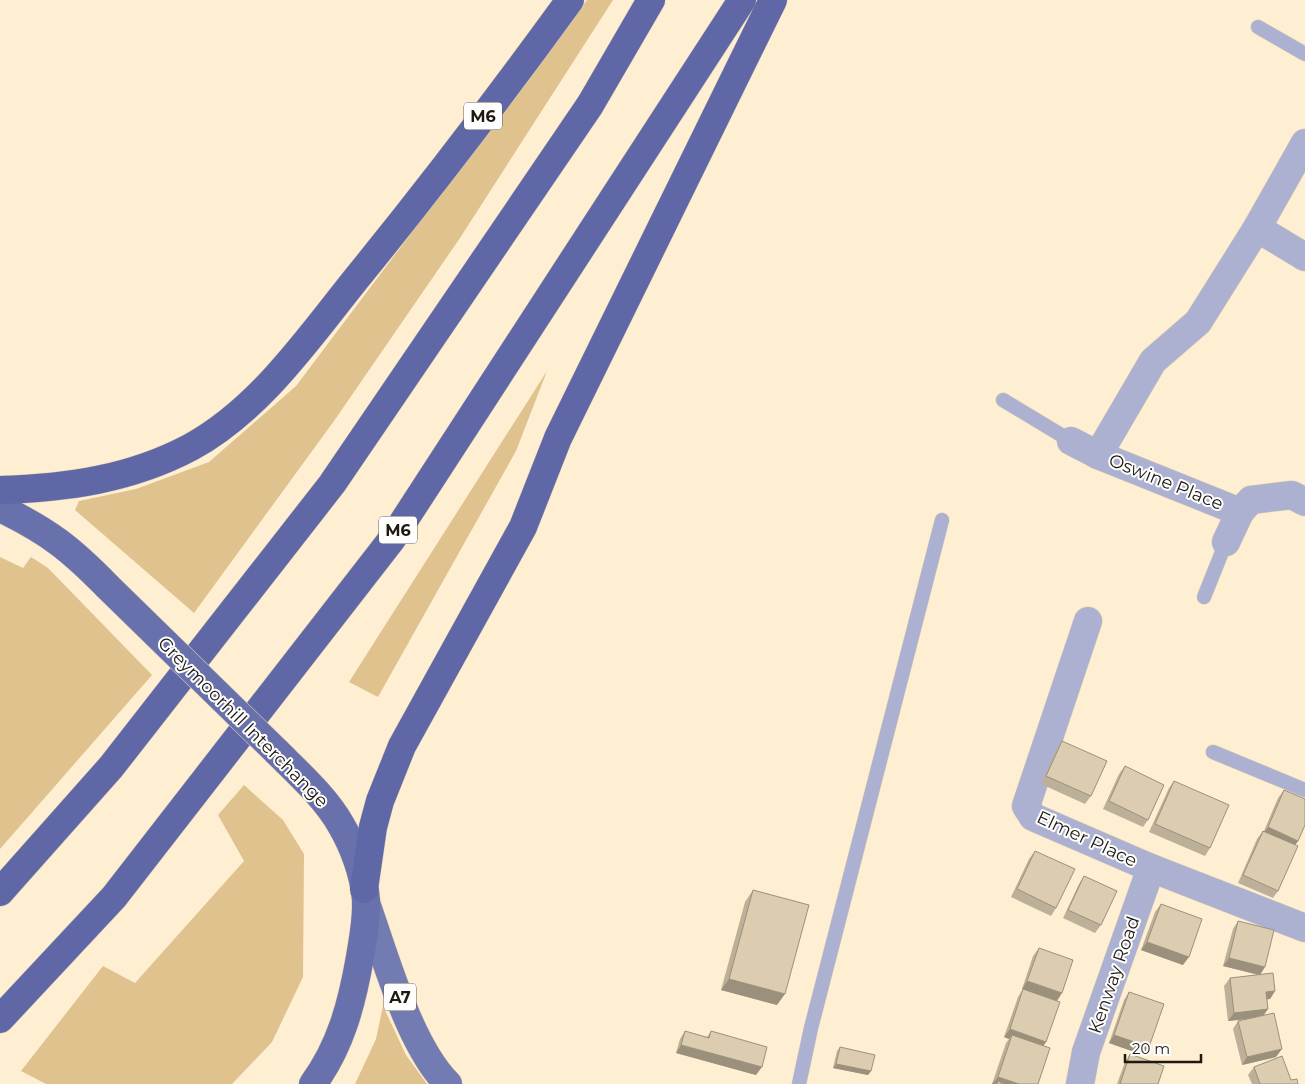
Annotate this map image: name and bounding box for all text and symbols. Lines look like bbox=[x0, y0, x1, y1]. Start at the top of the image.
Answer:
road number: M6 bbox=[464, 102, 502, 130]
street label: Oswine Place bbox=[1106, 449, 1226, 515]
road number: M6 bbox=[379, 516, 417, 544]
street label: Greymoorhill Interchange bbox=[153, 632, 333, 812]
street label: Elmer Place bbox=[1033, 806, 1141, 872]
street label: Kenway Road bbox=[1084, 913, 1144, 1037]
road number: A7 bbox=[384, 984, 416, 1010]
scale bar bbox=[1125, 1032, 1201, 1064]
text: 20 m bbox=[1132, 1039, 1170, 1058]

